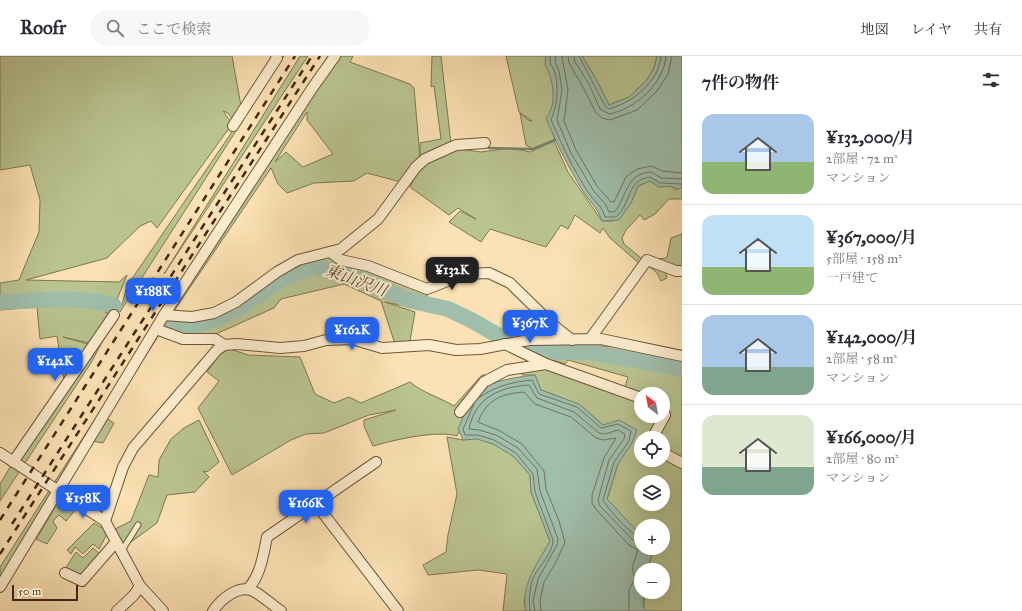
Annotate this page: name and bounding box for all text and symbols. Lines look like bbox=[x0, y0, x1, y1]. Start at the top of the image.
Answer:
search box bbox=[90, 10, 370, 46]
text: Roofr bbox=[20, 16, 66, 39]
icon: search bbox=[104, 17, 126, 39]
text: ここで検索 bbox=[136, 20, 211, 38]
text: 地図 bbox=[861, 21, 889, 38]
text: レイヤ bbox=[911, 21, 952, 38]
text: 共有 bbox=[974, 21, 1002, 38]
icon: filters bbox=[980, 69, 1002, 91]
text: 7件の物件 bbox=[702, 72, 779, 93]
text: ¥132,000/月 bbox=[826, 127, 915, 148]
icon: home bbox=[734, 130, 782, 178]
text: 2部屋 · 72 m² bbox=[826, 151, 898, 167]
text: マンション bbox=[826, 170, 890, 186]
text: ¥367,000/月 bbox=[826, 227, 917, 248]
icon: home bbox=[734, 231, 782, 279]
text: 5部屋 · 158 m² bbox=[826, 251, 902, 267]
pin: ¥132K bbox=[424, 257, 480, 291]
water label: 東山沢川 bbox=[323, 260, 391, 301]
text: ¥132K bbox=[435, 262, 469, 278]
text: 一戸建て bbox=[826, 270, 878, 286]
pin: ¥188K bbox=[125, 278, 181, 312]
text: ¥188K bbox=[135, 283, 171, 299]
pin: ¥367K bbox=[502, 310, 558, 344]
text: ¥367K bbox=[512, 315, 548, 331]
pin: ¥162K bbox=[324, 317, 380, 351]
text: ¥162K bbox=[334, 322, 370, 338]
text: ¥142,000/月 bbox=[826, 327, 918, 348]
icon: home bbox=[734, 331, 782, 379]
pin: ¥142K bbox=[27, 348, 83, 382]
text: 2部屋 · 58 m² bbox=[826, 351, 897, 367]
text: ¥142K bbox=[37, 353, 73, 369]
text: マンション bbox=[826, 370, 890, 386]
north arrow bbox=[634, 387, 670, 423]
map controls bbox=[634, 387, 670, 599]
text: ¥166,000/月 bbox=[826, 427, 917, 448]
button: locate bbox=[634, 431, 670, 467]
icon: home bbox=[734, 431, 782, 479]
text: 2部屋 · 80 m² bbox=[826, 451, 899, 467]
text: マンション bbox=[826, 470, 890, 486]
button: layers bbox=[634, 475, 670, 511]
pin: ¥158K bbox=[55, 485, 111, 519]
text: ¥158K bbox=[65, 490, 101, 506]
pin: ¥166K bbox=[278, 490, 334, 524]
text: ¥166K bbox=[288, 495, 324, 511]
button: + bbox=[634, 519, 670, 555]
button: − bbox=[634, 563, 670, 599]
scale bar bbox=[12, 583, 78, 602]
text: 50 m bbox=[18, 585, 41, 598]

